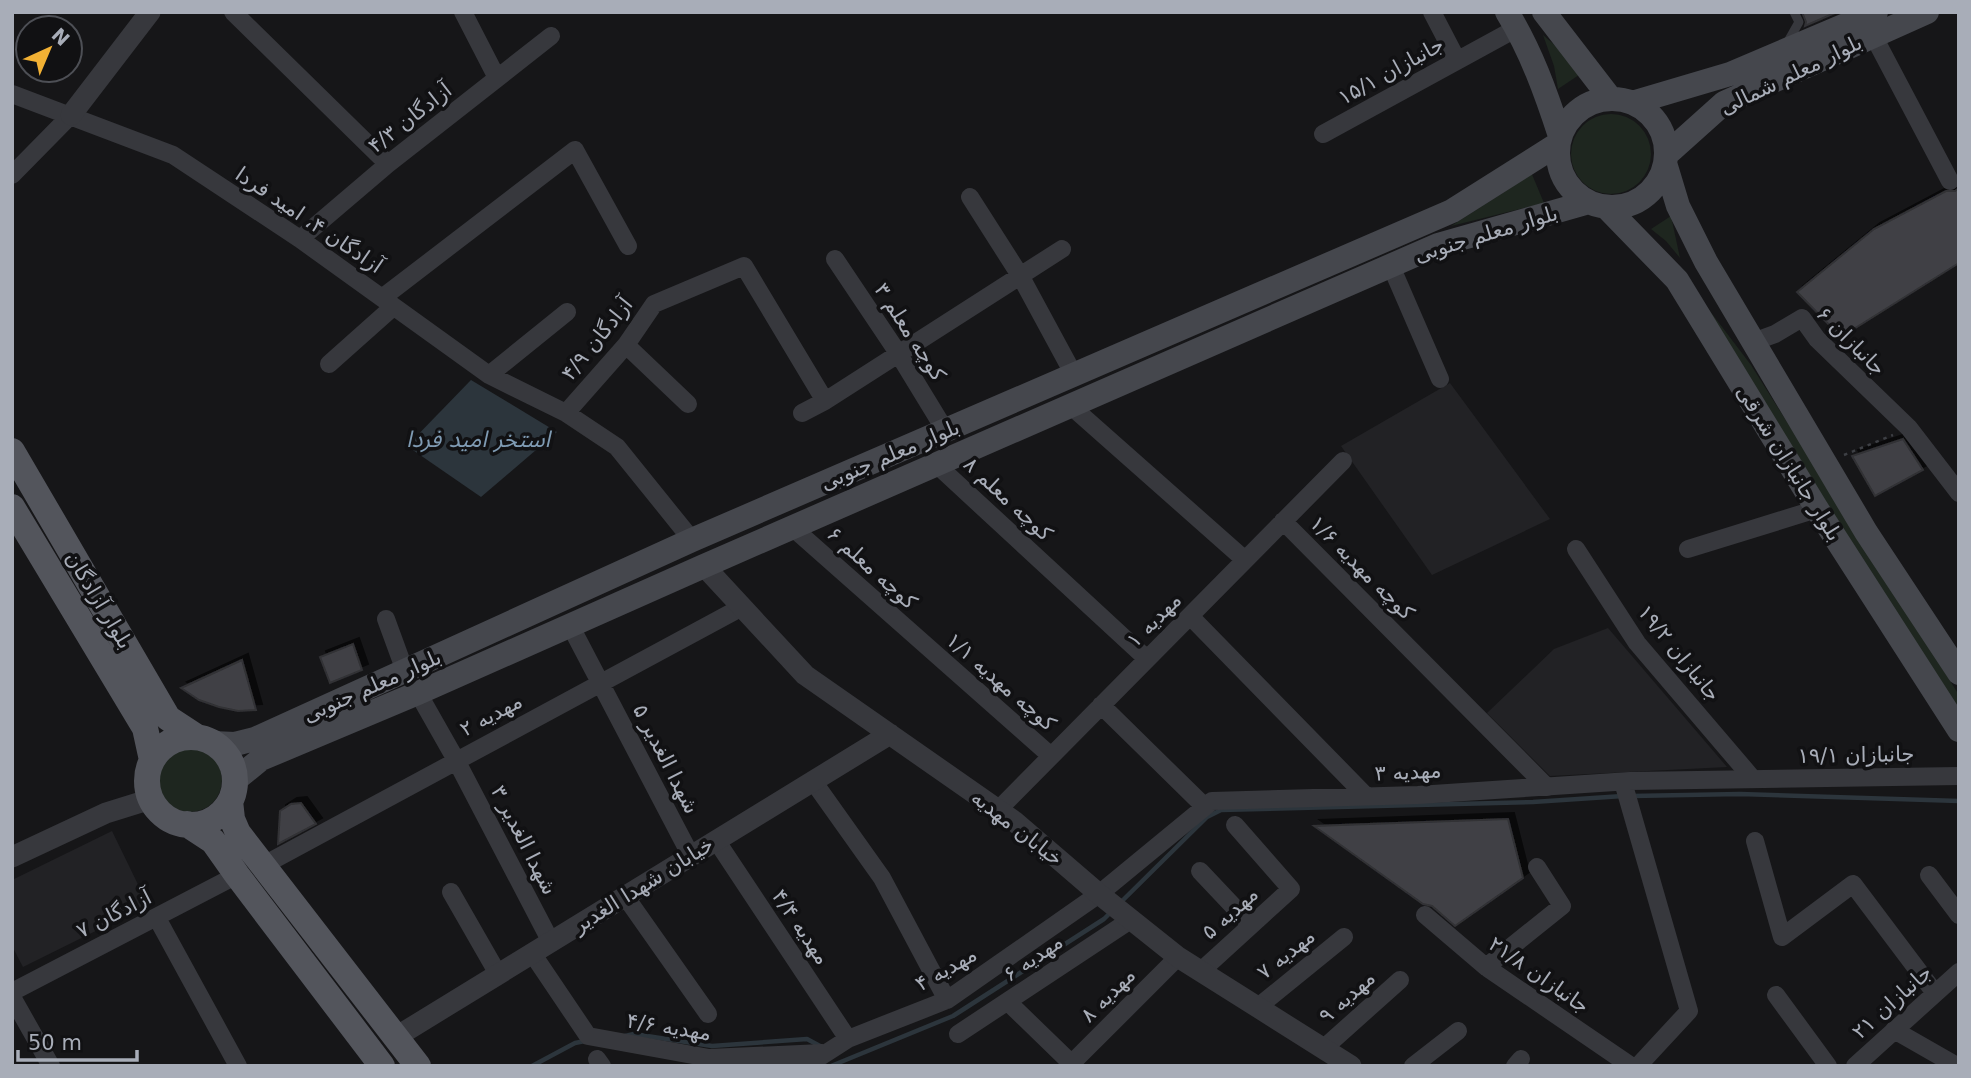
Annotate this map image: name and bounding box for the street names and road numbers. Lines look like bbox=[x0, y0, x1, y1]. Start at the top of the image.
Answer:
street label: بلوار معلم شمالی bbox=[1716, 30, 1867, 121]
street label: جانبازان ۱۵/۱ bbox=[1334, 32, 1448, 110]
street label: آزادگان ۴/۳ bbox=[363, 76, 457, 158]
street label: آزادگان ۴، امید فردا bbox=[231, 161, 389, 279]
street label: بلوار معلم جنوبی bbox=[1411, 201, 1561, 268]
street label: کوچه معلم ۳ bbox=[869, 278, 951, 386]
street label: آزادگان ۴/۹ bbox=[556, 291, 638, 385]
street label: جانبازان ۶ bbox=[1812, 302, 1890, 380]
street label: بلوار جانبازان شرقی bbox=[1731, 381, 1847, 545]
street label: بلوار معلم جنوبی bbox=[817, 415, 964, 496]
street label: کوچه معلم ۸ bbox=[958, 452, 1057, 547]
street label: کوچه مهدیه ۱/۶ bbox=[1305, 511, 1419, 625]
street label: کوچه معلم ۶ bbox=[822, 522, 922, 615]
street label: بلوار آزادگان bbox=[61, 546, 138, 653]
street label: مهدیه ۱ bbox=[1122, 588, 1186, 652]
street label: جانبازان ۱۹/۲ bbox=[1633, 600, 1725, 706]
street label: کوچه مهدیه ۱/۱ bbox=[941, 628, 1061, 736]
street label: بلوار معلم جنوبی bbox=[299, 645, 445, 728]
street label: مهدیه ۲ bbox=[456, 689, 526, 741]
street label: شهدا الغدیر ۵ bbox=[628, 700, 704, 818]
street label: جانبازان ۱۹/۱ bbox=[1797, 742, 1915, 768]
street label: مهدیه ۳ bbox=[1374, 758, 1442, 786]
street label: شهدا الغدیر ۳ bbox=[486, 781, 562, 899]
street label: خیابان مهدیه bbox=[967, 785, 1067, 871]
street label: خیابان شهدا الغدیر bbox=[567, 832, 718, 939]
street label: مهدیه ۵ bbox=[1197, 882, 1263, 944]
street label: آزادگان ۷ bbox=[72, 884, 157, 943]
street label: مهدیه ۴/۴ bbox=[767, 885, 835, 969]
street label: مهدیه ۷ bbox=[1252, 924, 1320, 984]
street label: مهدیه ۶ bbox=[999, 929, 1067, 987]
street label: جانبازان ۲۱/۸ bbox=[1484, 932, 1594, 1018]
street label: مهدیه ۴ bbox=[911, 942, 981, 996]
street label: جانبازان ۲۱ bbox=[1847, 960, 1937, 1044]
street label: مهدیه ۸ bbox=[1076, 963, 1140, 1027]
street label: مهدیه ۹ bbox=[1314, 966, 1380, 1028]
street label: مهدیه ۴/۶ bbox=[625, 1008, 713, 1046]

